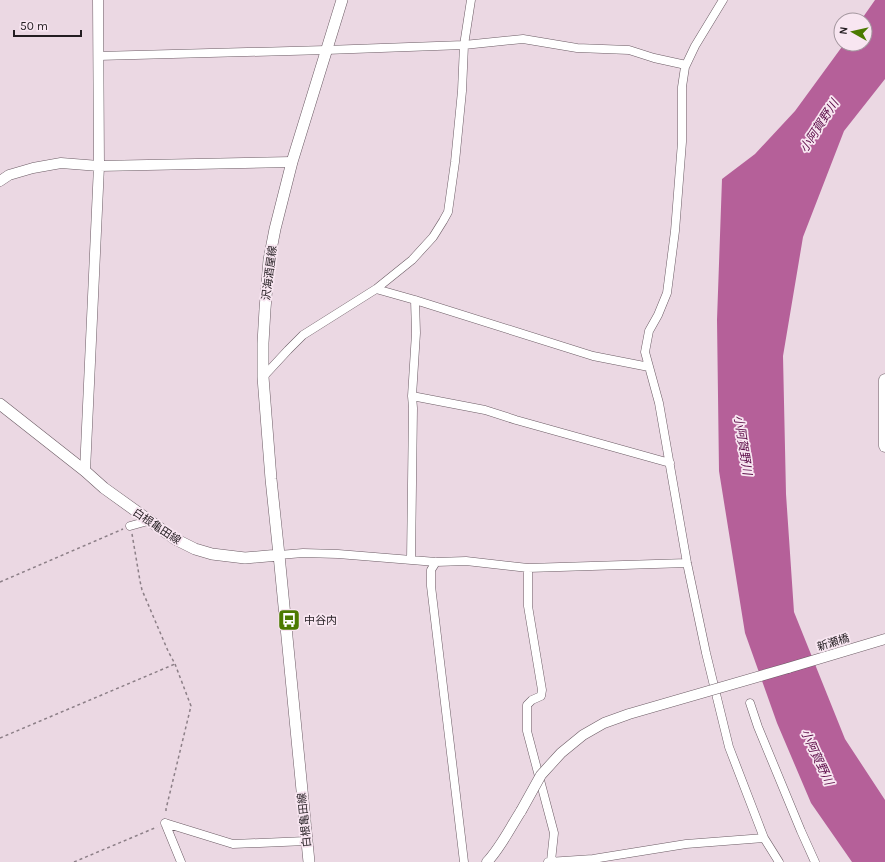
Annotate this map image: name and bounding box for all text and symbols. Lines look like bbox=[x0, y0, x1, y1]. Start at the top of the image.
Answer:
scale bar bbox=[14, 12, 81, 38]
north arrow bbox=[833, 12, 873, 52]
text: 50 m bbox=[20, 19, 48, 33]
text: N bbox=[837, 26, 851, 35]
water label: 小阿賀野川 bbox=[797, 95, 842, 155]
street label: 沢海酒屋線 bbox=[260, 245, 279, 301]
water label: 小阿賀野川 bbox=[731, 414, 755, 478]
street label: 白根亀田線 bbox=[130, 506, 183, 547]
bus stop icon: 中谷内 bbox=[276, 607, 302, 633]
place label: 中谷内 bbox=[304, 614, 337, 627]
street label: 新瀬橋 bbox=[815, 631, 851, 654]
water label: 小阿賀野川 bbox=[798, 727, 837, 789]
street label: 白根亀田線 bbox=[295, 792, 314, 848]

